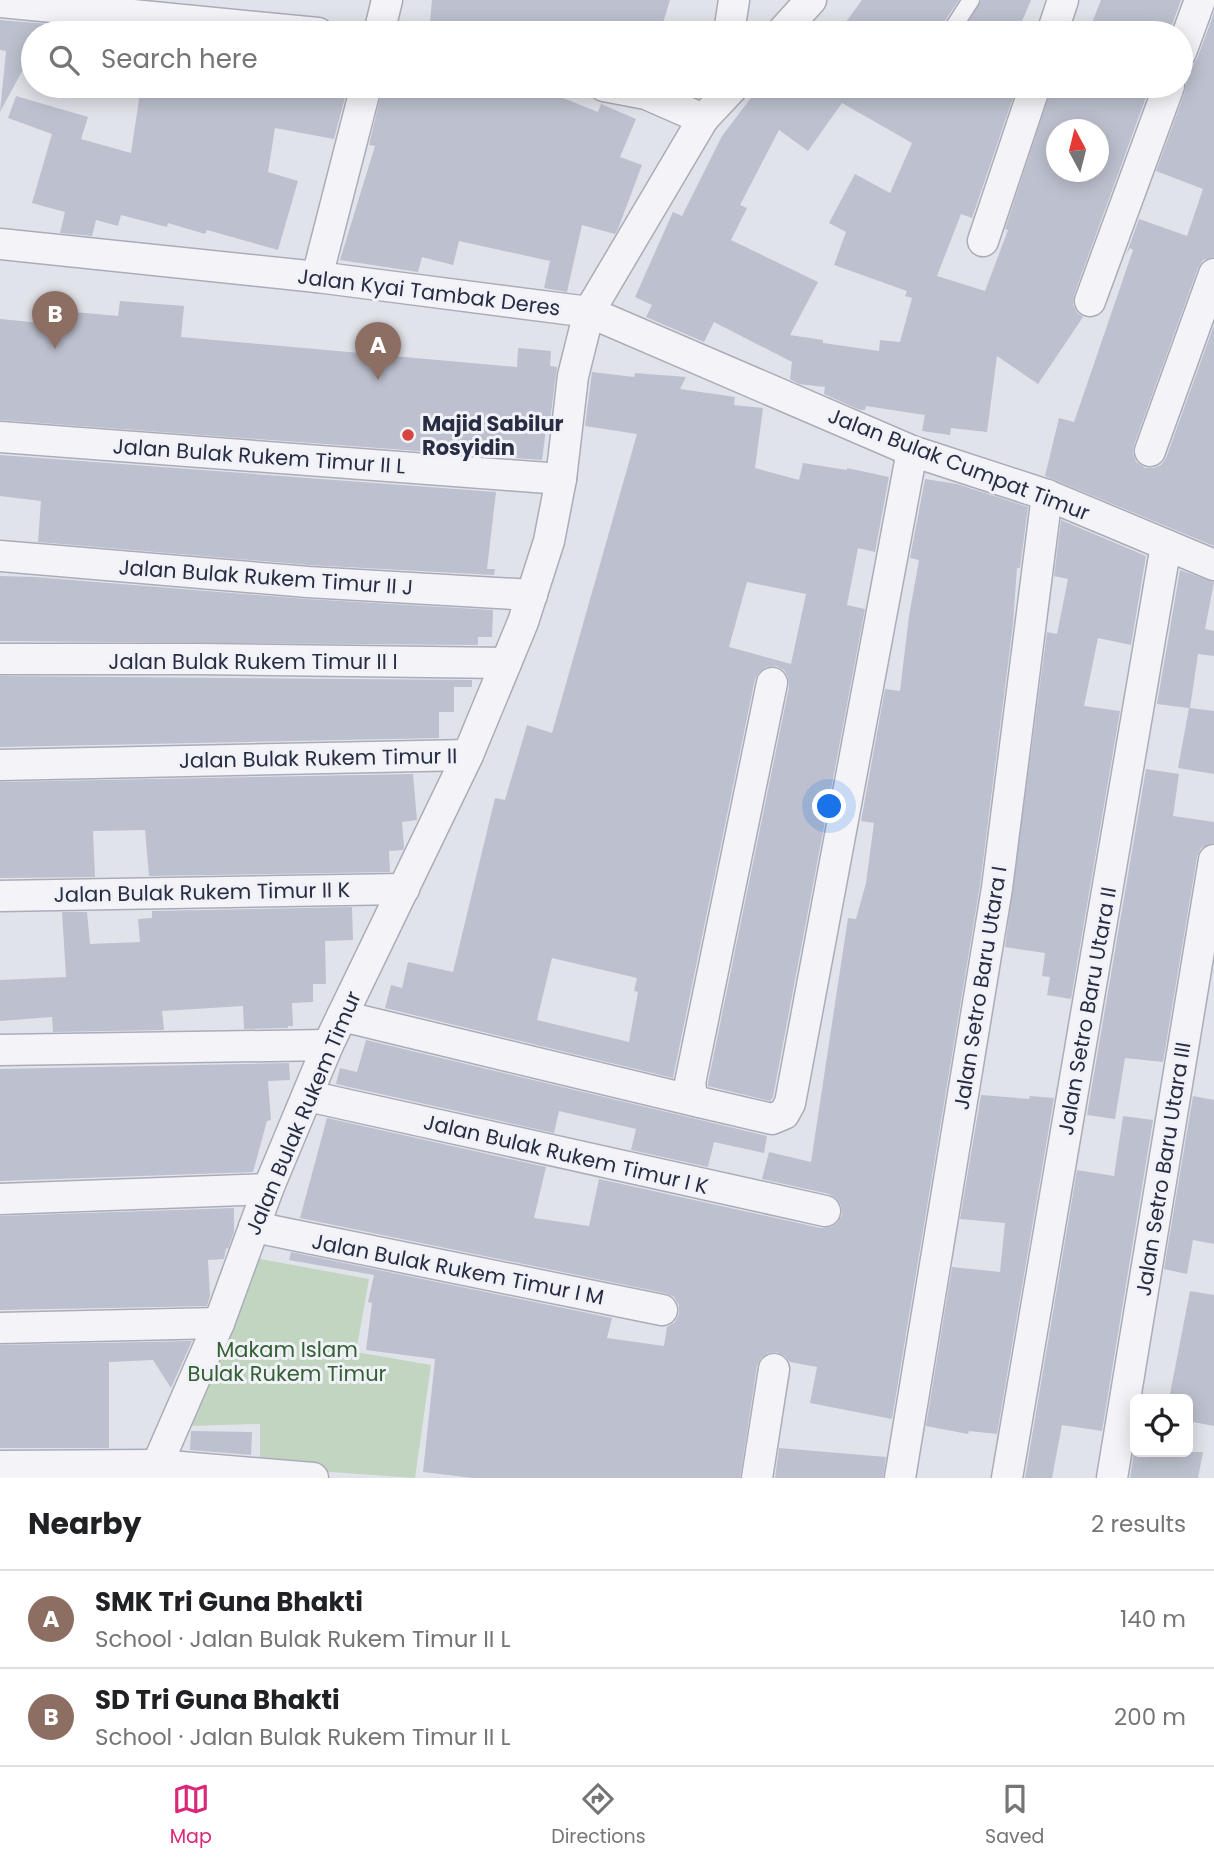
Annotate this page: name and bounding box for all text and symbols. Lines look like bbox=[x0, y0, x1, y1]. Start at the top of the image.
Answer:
search box bbox=[21, 21, 1193, 98]
icon: search bbox=[45, 41, 83, 79]
text: Search here bbox=[101, 41, 258, 77]
north arrow bbox=[1046, 119, 1109, 182]
street label: Jalan Kyai Tambak Deres bbox=[296, 261, 562, 323]
pin: B bbox=[32, 291, 78, 349]
pin: A bbox=[355, 322, 401, 380]
street label: Jalan Bulak Cumpat Timur bbox=[824, 401, 1094, 527]
place label: Majid Sabilur Rosyidin bbox=[422, 409, 564, 462]
marker: Majid Sabilur Rosyidin bbox=[400, 427, 416, 443]
street label: Jalan Bulak Rukem Timur II L bbox=[112, 431, 406, 481]
street label: Jalan Bulak Rukem Timur II J bbox=[118, 552, 414, 602]
street label: Jalan Bulak Rukem Timur II I bbox=[108, 647, 398, 676]
street label: Jalan Bulak Rukem Timur II bbox=[179, 741, 457, 775]
your location bbox=[812, 789, 846, 823]
street label: Jalan Setro Baru Utara I bbox=[946, 864, 1014, 1112]
street label: Jalan Bulak Rukem Timur II K bbox=[53, 875, 351, 909]
street label: Jalan Setro Baru Utara II bbox=[1051, 885, 1123, 1137]
street label: Jalan Bulak Rukem Timur bbox=[238, 986, 368, 1240]
street label: Jalan Setro Baru Utara III bbox=[1129, 1040, 1197, 1298]
street label: Jalan Bulak Rukem Timur I K bbox=[421, 1107, 712, 1201]
street label: Jalan Bulak Rukem Timur I M bbox=[309, 1226, 607, 1312]
park label: Makam Islam Bulak Rukem Timur bbox=[188, 1335, 387, 1388]
map controls bbox=[1130, 1394, 1193, 1457]
button: locate bbox=[1130, 1394, 1193, 1457]
text: Nearby bbox=[28, 1502, 142, 1545]
text: 2 results bbox=[1091, 1508, 1186, 1540]
text: SMK Tri Guna Bhakti bbox=[95, 1584, 363, 1620]
text: A bbox=[43, 1603, 59, 1635]
text: 140 m bbox=[1120, 1603, 1186, 1635]
text: School · Jalan Bulak Rukem Timur II L bbox=[95, 1623, 511, 1655]
text: SD Tri Guna Bhakti bbox=[95, 1682, 340, 1718]
text: B bbox=[43, 1701, 59, 1733]
text: 200 m bbox=[1114, 1701, 1186, 1733]
text: School · Jalan Bulak Rukem Timur II L bbox=[95, 1721, 511, 1753]
tab: Map bbox=[170, 1780, 212, 1851]
tab: Directions bbox=[551, 1780, 646, 1851]
tab: Saved bbox=[985, 1780, 1044, 1851]

